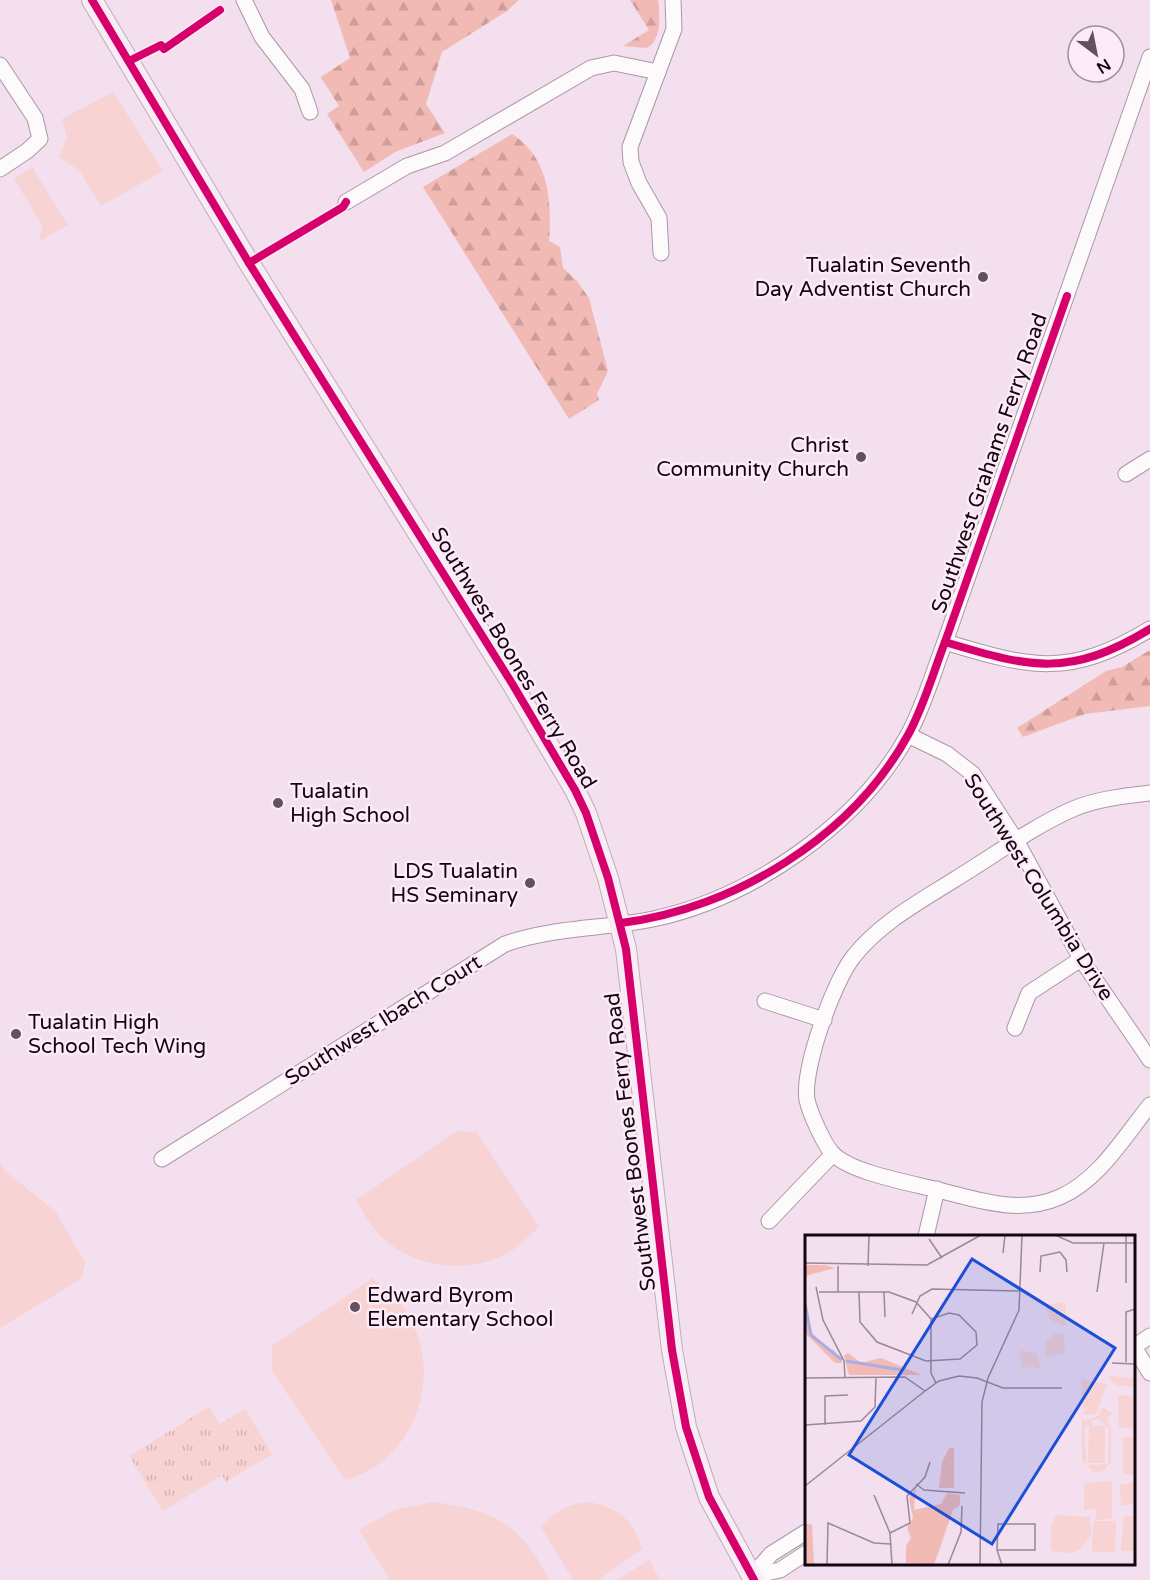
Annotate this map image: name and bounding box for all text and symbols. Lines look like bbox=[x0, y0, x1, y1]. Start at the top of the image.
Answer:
north arrow bbox=[1066, 24, 1126, 84]
text: N bbox=[1093, 54, 1114, 78]
place label: Tualatin Seventh Day Adventist Church bbox=[754, 253, 971, 302]
marker: Tualatin Seventh Day Adventist Church bbox=[976, 270, 990, 284]
street label: Southwest Grahams Ferry Road bbox=[926, 310, 1053, 616]
place label: Christ Community Church bbox=[656, 433, 849, 482]
marker: Christ Community Church bbox=[854, 450, 868, 464]
street label: Southwest Boones Ferry Road bbox=[425, 523, 602, 794]
street label: Southwest Columbia Drive bbox=[958, 769, 1119, 1005]
place label: Tualatin High School bbox=[290, 779, 410, 828]
marker: Tualatin High School bbox=[271, 796, 285, 810]
place label: LDS Tualatin HS Seminary bbox=[391, 859, 518, 908]
marker: LDS Tualatin HS Seminary bbox=[523, 876, 537, 890]
street label: Southwest Ibach Court bbox=[280, 950, 486, 1091]
street label: Southwest Boones Ferry Road bbox=[600, 991, 661, 1293]
place label: Tualatin High School Tech Wing bbox=[28, 1010, 206, 1059]
marker: Tualatin High School Tech Wing bbox=[9, 1027, 23, 1041]
inset map bbox=[805, 1235, 1135, 1565]
place label: Edward Byrom Elementary School bbox=[367, 1283, 554, 1332]
marker: Edward Byrom Elementary School bbox=[348, 1300, 362, 1314]

